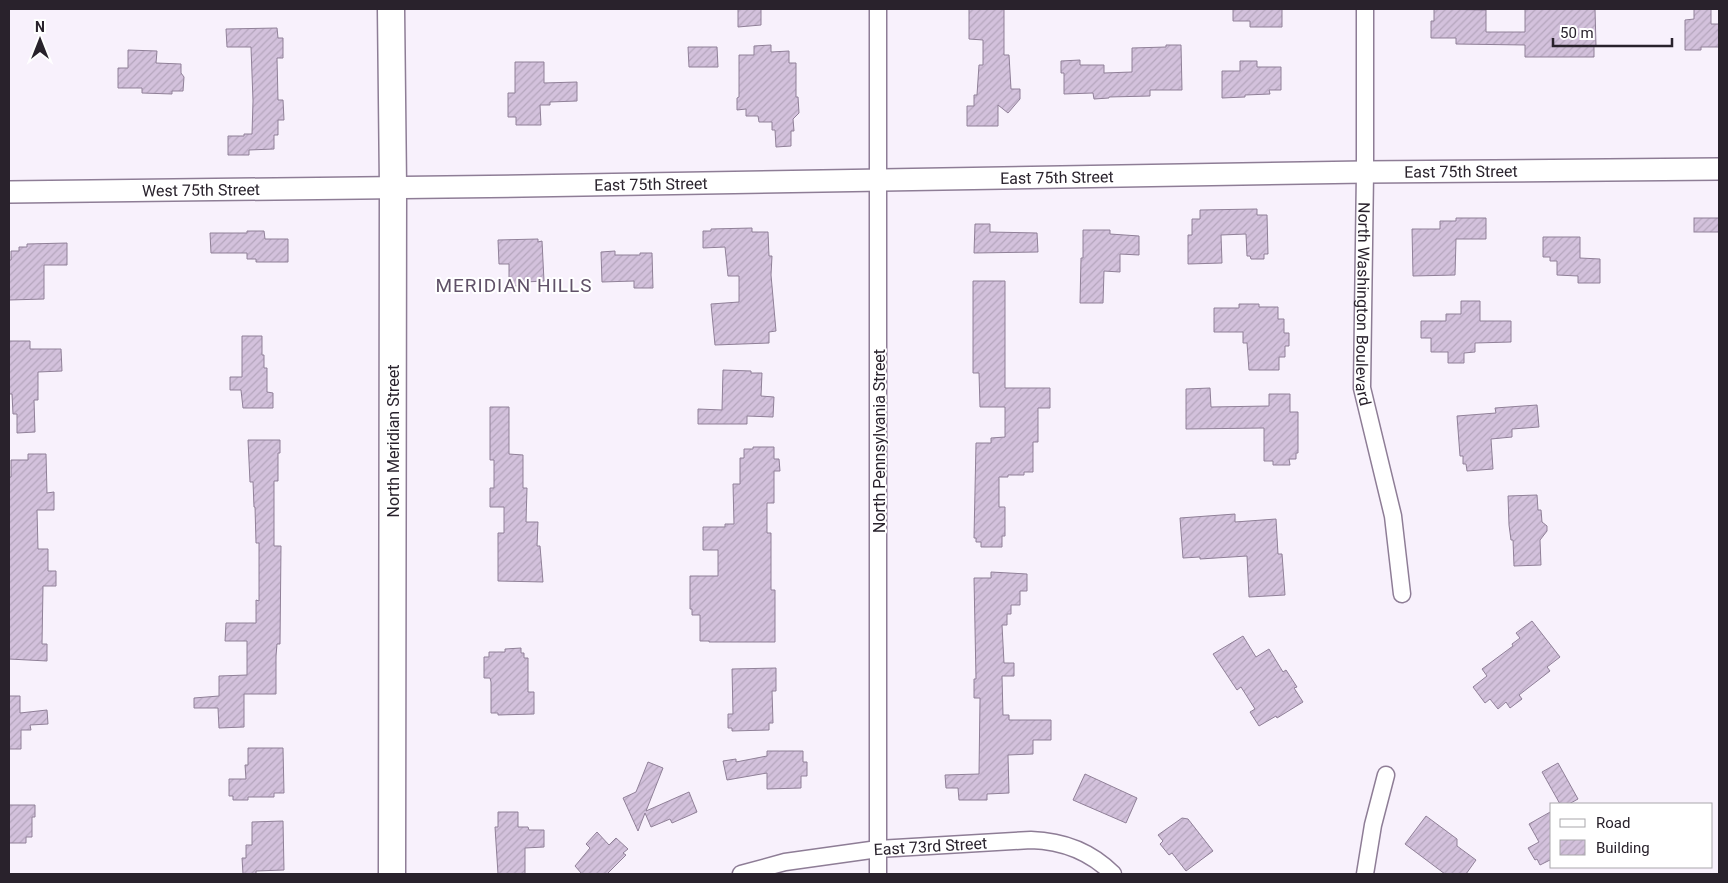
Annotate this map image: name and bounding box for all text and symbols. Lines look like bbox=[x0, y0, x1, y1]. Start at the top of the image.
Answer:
north arrow bbox=[15, 15, 65, 65]
scale bar bbox=[1553, 15, 1672, 47]
text: N bbox=[35, 19, 45, 35]
text: 50 m bbox=[1560, 24, 1594, 42]
street label: East 75th Street bbox=[1404, 162, 1518, 182]
street label: East 75th Street bbox=[1000, 167, 1114, 188]
street label: East 75th Street bbox=[594, 174, 708, 195]
street label: West 75th Street bbox=[142, 180, 260, 200]
street label: North Washington Boulevard bbox=[1352, 202, 1375, 408]
district label: MERIDIAN HILLS bbox=[435, 274, 593, 297]
street label: North Pennsylvania Street bbox=[870, 349, 889, 533]
street label: North Meridian Street bbox=[384, 365, 403, 517]
legend bbox=[1550, 803, 1713, 868]
text: Road bbox=[1596, 814, 1630, 832]
street label: East 73rd Street bbox=[873, 834, 988, 859]
text: Building bbox=[1596, 839, 1650, 857]

